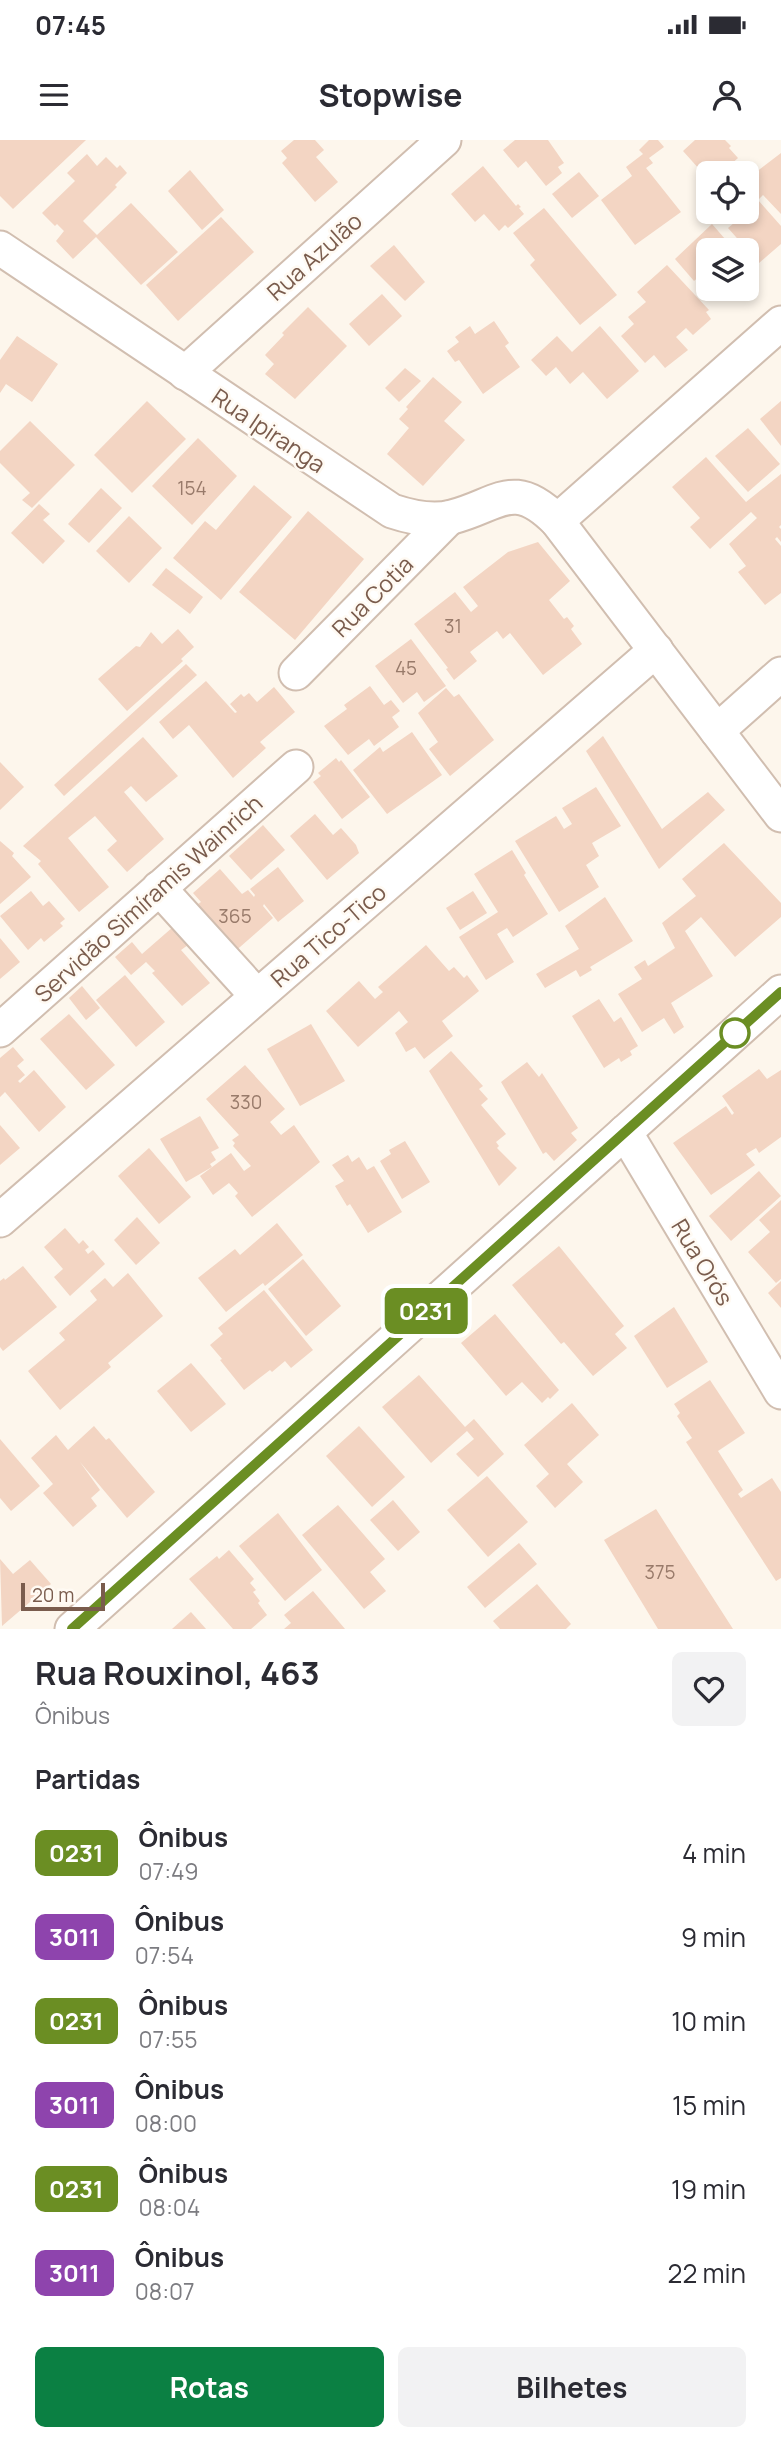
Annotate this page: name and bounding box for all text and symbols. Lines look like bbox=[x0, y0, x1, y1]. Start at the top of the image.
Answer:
text: 07:45 bbox=[35, 7, 106, 43]
text: Stopwise bbox=[318, 73, 463, 117]
icon: menu bbox=[35, 76, 73, 114]
icon: person bbox=[708, 76, 746, 114]
map controls bbox=[696, 161, 759, 301]
button: locate bbox=[696, 161, 759, 224]
street label: Rua Azulão bbox=[260, 205, 368, 307]
button: layers bbox=[696, 238, 759, 301]
street label: Rua Ipiranga bbox=[206, 380, 332, 480]
house number: 154 bbox=[177, 475, 207, 501]
street label: Rua Cotia bbox=[324, 548, 420, 644]
house number: 31 bbox=[444, 613, 462, 639]
house number: 45 bbox=[395, 655, 417, 681]
street label: Servidão Simíramis Wainrich bbox=[27, 787, 269, 1009]
street label: Rua Tico-Tico bbox=[263, 876, 393, 994]
house number: 365 bbox=[218, 903, 252, 929]
unlabelled marker bbox=[720, 1018, 750, 1048]
house number: 330 bbox=[230, 1089, 262, 1115]
street label: Rua Orós bbox=[665, 1213, 741, 1311]
line badge: 0231 bbox=[377, 1288, 475, 1334]
text: 0231 bbox=[399, 1294, 453, 1327]
house number: 375 bbox=[644, 1559, 676, 1585]
scale bar bbox=[21, 1580, 105, 1612]
text: 20 m bbox=[32, 1582, 74, 1608]
text: Rua Rouxinol, 463 bbox=[35, 1650, 320, 1695]
button: heart bbox=[672, 1652, 746, 1726]
text: Ônibus bbox=[35, 1699, 110, 1731]
text: Partidas bbox=[35, 1761, 140, 1797]
text: Ônibus bbox=[139, 1819, 228, 1855]
text: 4 min bbox=[682, 1835, 746, 1871]
text: 0231 bbox=[49, 1836, 104, 1869]
text: 07:49 bbox=[139, 1855, 199, 1887]
text: Ônibus bbox=[135, 1903, 224, 1939]
text: 9 min bbox=[681, 1919, 746, 1955]
text: 3011 bbox=[49, 1920, 100, 1953]
text: 07:54 bbox=[135, 1939, 194, 1971]
text: Ônibus bbox=[139, 1987, 228, 2023]
text: 10 min bbox=[671, 2003, 746, 2039]
text: 0231 bbox=[49, 2004, 104, 2037]
text: 07:55 bbox=[139, 2023, 198, 2055]
text: Ônibus bbox=[135, 2071, 224, 2107]
text: 15 min bbox=[672, 2087, 746, 2123]
text: 3011 bbox=[49, 2088, 100, 2121]
text: 08:00 bbox=[135, 2107, 197, 2139]
text: Ônibus bbox=[139, 2155, 228, 2191]
text: 19 min bbox=[671, 2171, 746, 2207]
text: 0231 bbox=[49, 2172, 104, 2205]
text: 08:04 bbox=[139, 2191, 200, 2223]
text: Ônibus bbox=[135, 2239, 224, 2275]
text: 22 min bbox=[668, 2255, 746, 2291]
text: 3011 bbox=[49, 2256, 100, 2289]
text: 08:07 bbox=[135, 2275, 195, 2307]
button: Rotas bbox=[35, 2347, 384, 2427]
button: Bilhetes bbox=[398, 2347, 746, 2427]

